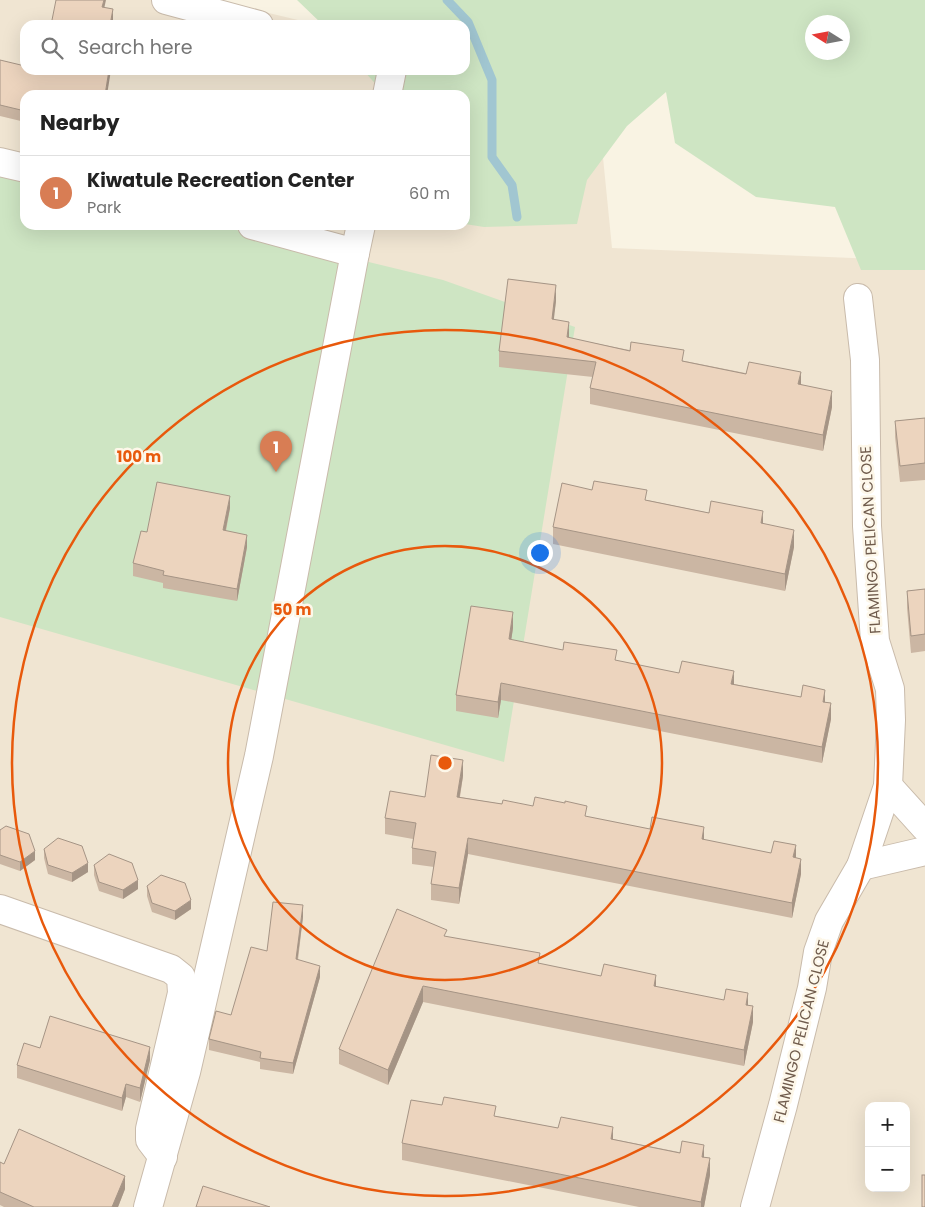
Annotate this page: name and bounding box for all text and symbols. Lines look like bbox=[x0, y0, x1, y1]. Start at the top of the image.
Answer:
north arrow bbox=[805, 15, 850, 60]
search box bbox=[20, 20, 470, 75]
icon: search bbox=[38, 34, 66, 62]
text: Search here bbox=[78, 34, 192, 61]
text: Nearby bbox=[40, 108, 120, 137]
text: Kiwatule Recreation Center bbox=[87, 167, 354, 194]
text: 1 bbox=[53, 182, 59, 205]
text: 60 m bbox=[409, 182, 450, 205]
text: Park bbox=[87, 196, 121, 219]
pin: 1 bbox=[260, 431, 292, 472]
text: 100 m bbox=[117, 446, 161, 467]
street label: FLAMINGO PELICAN CLOSE bbox=[855, 446, 885, 634]
your location bbox=[527, 540, 553, 566]
text: 50 m bbox=[273, 599, 311, 620]
centre of rings bbox=[436, 754, 454, 772]
street label: FLAMINGO PELICAN CLOSE bbox=[768, 937, 834, 1125]
map controls bbox=[865, 1102, 910, 1192]
button: + bbox=[865, 1102, 910, 1147]
button: − bbox=[865, 1147, 910, 1192]

